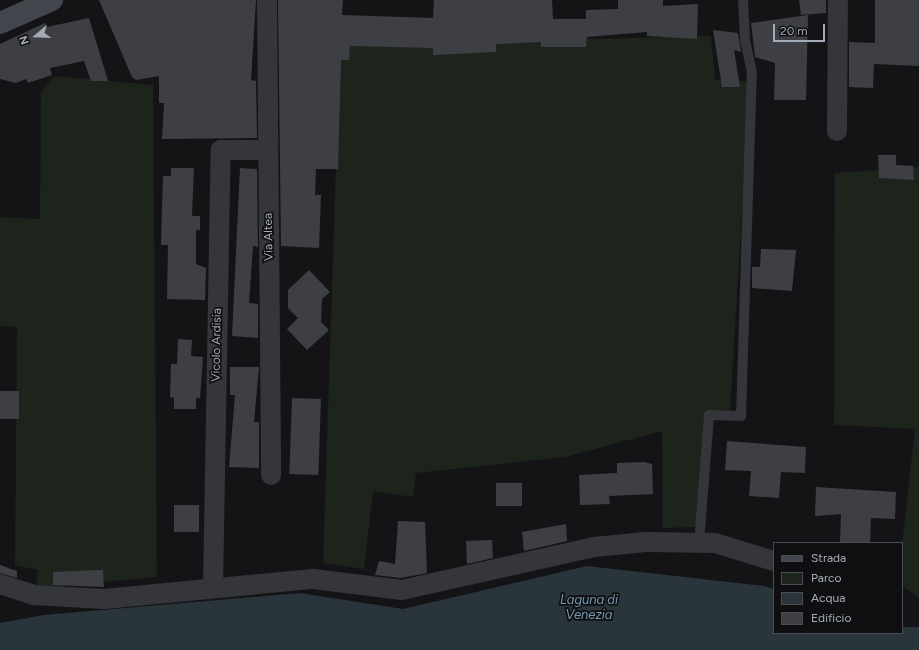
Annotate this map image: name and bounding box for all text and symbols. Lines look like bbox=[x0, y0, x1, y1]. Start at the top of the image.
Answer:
north arrow bbox=[16, 16, 56, 56]
scale bar bbox=[775, 16, 827, 42]
text: 20 m bbox=[780, 24, 808, 38]
text: N bbox=[17, 34, 32, 46]
street label: Via Altea bbox=[261, 213, 277, 261]
street label: Vicolo Ardisia bbox=[209, 308, 225, 382]
legend bbox=[773, 542, 903, 634]
text: Strada bbox=[811, 551, 846, 565]
text: Parco bbox=[811, 571, 841, 585]
text: Acqua bbox=[811, 591, 845, 605]
water label: Laguna di Venezia bbox=[560, 593, 618, 624]
text: Edificio bbox=[811, 611, 851, 625]

